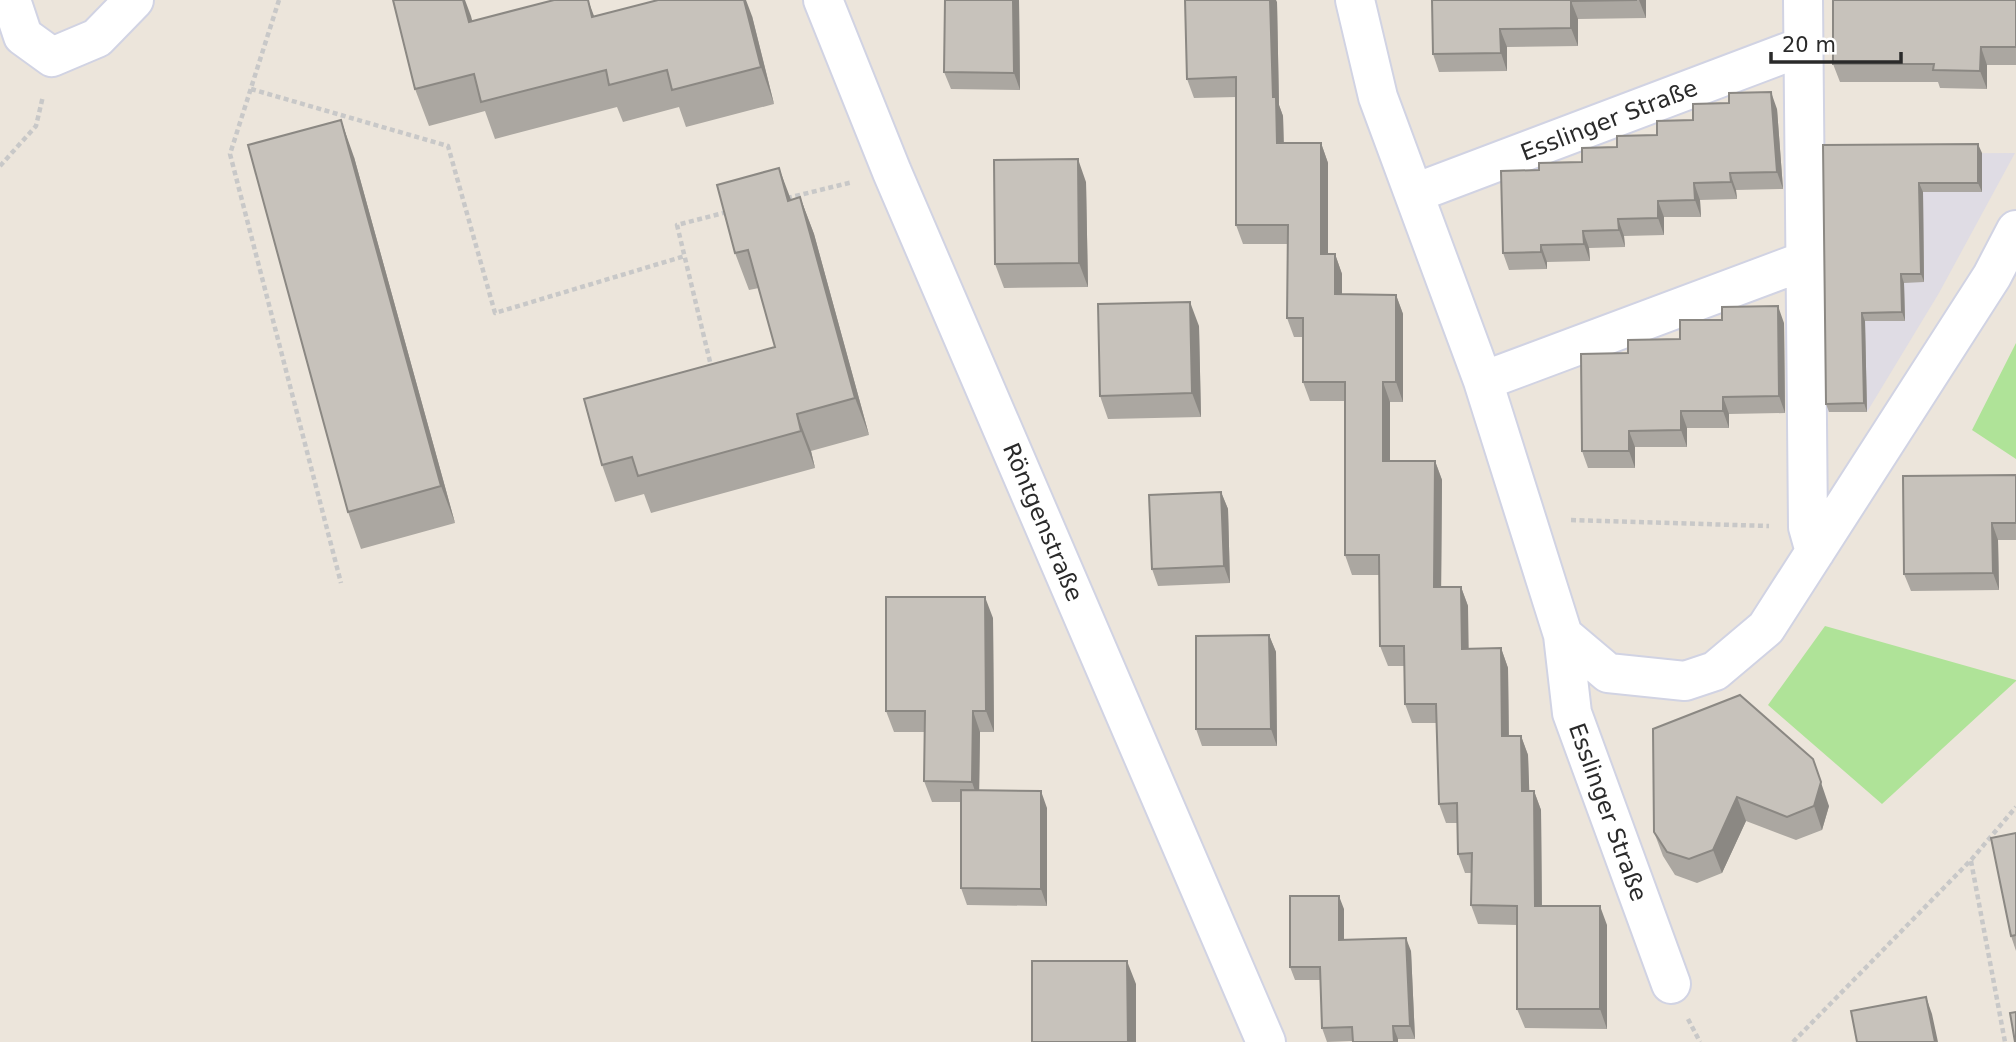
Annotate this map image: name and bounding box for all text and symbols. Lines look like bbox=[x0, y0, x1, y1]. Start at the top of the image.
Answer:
scale bar bbox=[1771, 21, 1900, 65]
text: 20 m bbox=[1782, 33, 1836, 57]
street label: Esslinger Straße bbox=[1517, 74, 1701, 166]
street label: Röntgenstraße bbox=[998, 439, 1088, 605]
street label: Esslinger Straße bbox=[1564, 720, 1652, 904]

